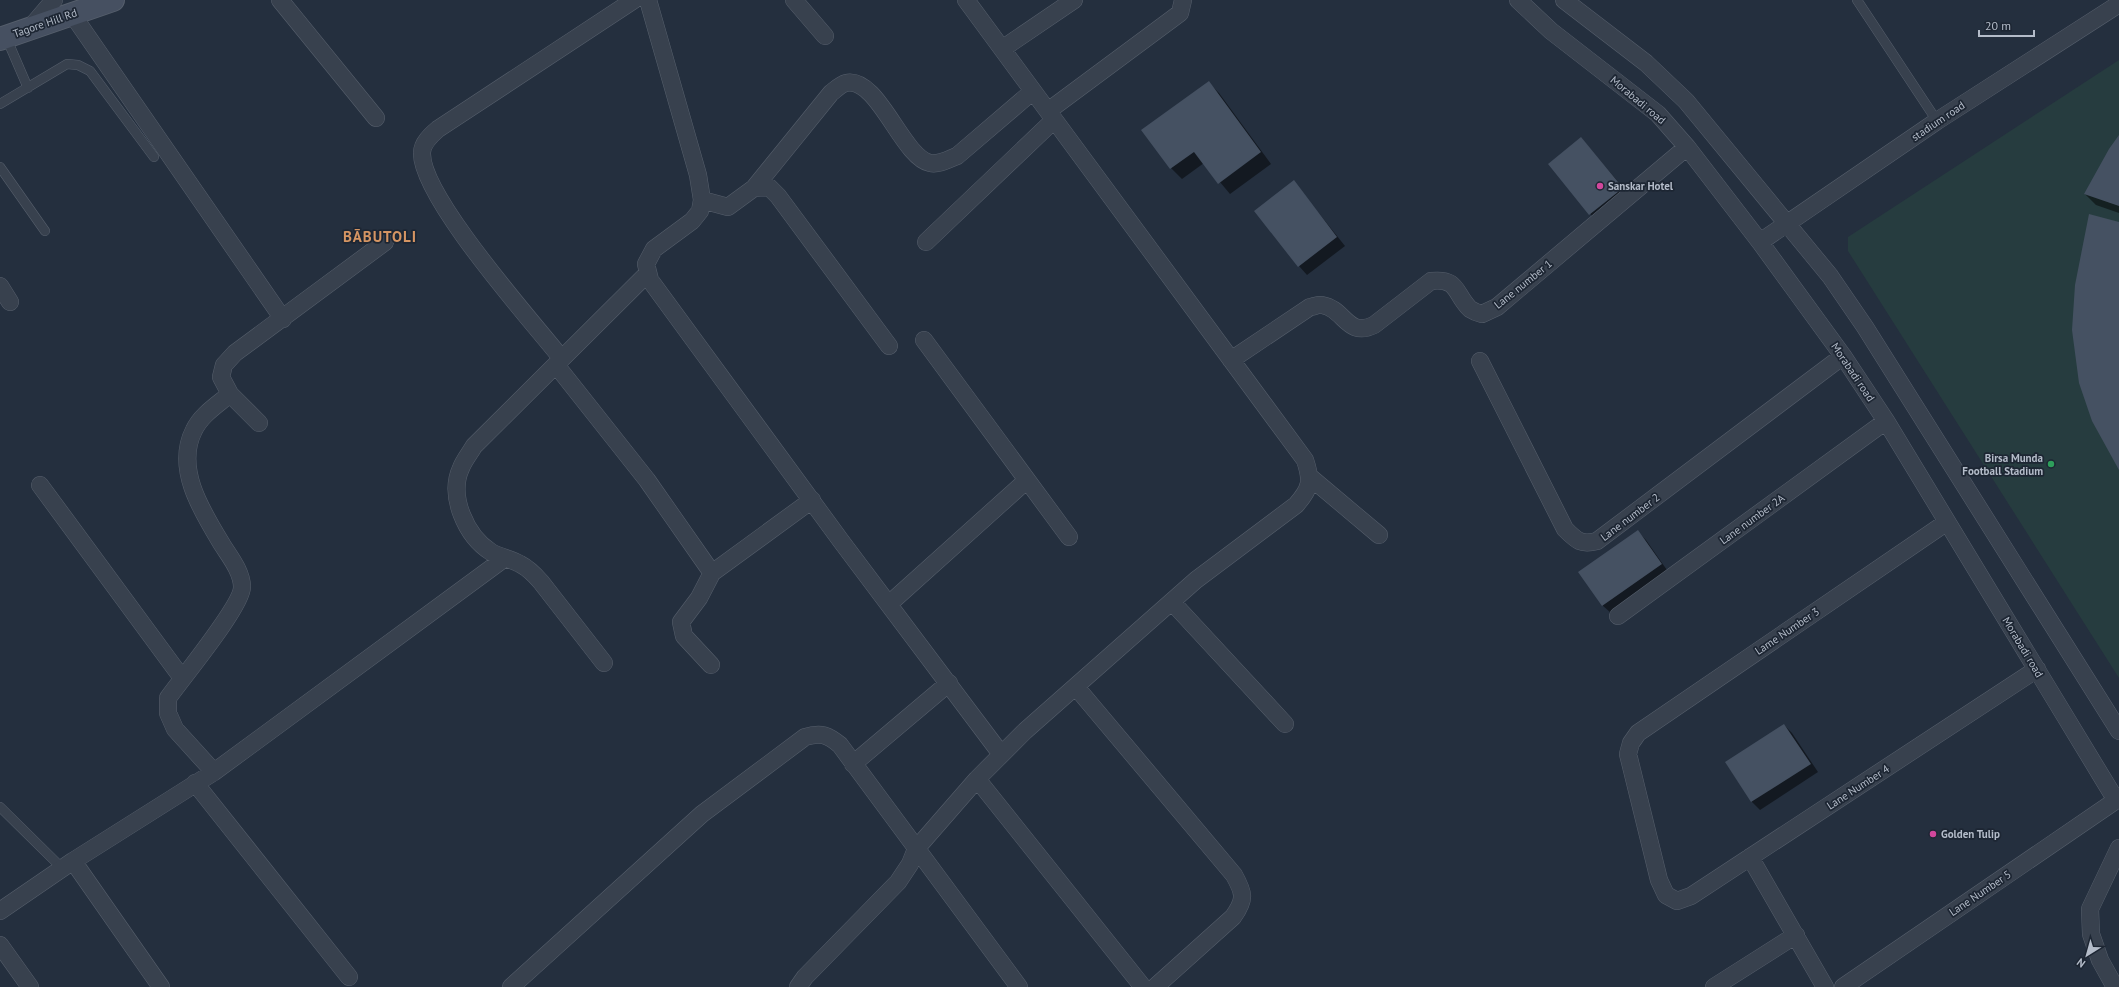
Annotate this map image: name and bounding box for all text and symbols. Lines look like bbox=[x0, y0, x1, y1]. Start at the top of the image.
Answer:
street label: Tagore Hill Rd bbox=[11, 6, 79, 40]
scale bar bbox=[1979, 12, 2034, 38]
text: 20 m bbox=[1985, 18, 2011, 33]
street label: Morabadi road bbox=[1607, 73, 1669, 127]
street label: stadium road bbox=[1909, 98, 1967, 144]
place label: Sanskar Hotel bbox=[1608, 179, 1674, 193]
marker: Sanskar Hotel bbox=[1595, 181, 1605, 191]
district label: BĀBUTOLI bbox=[343, 227, 417, 246]
street label: Lane number 1 bbox=[1491, 256, 1555, 312]
street label: Morabadi road bbox=[1828, 340, 1878, 404]
place label: Birsa Munda Football Stadium bbox=[1962, 451, 2043, 478]
marker: Birsa Munda Football Stadium bbox=[2046, 459, 2056, 469]
street label: Lane number 2 bbox=[1598, 490, 1662, 544]
street label: Lane number 2A bbox=[1717, 490, 1788, 547]
street label: Lame Number 3 bbox=[1752, 604, 1822, 658]
street label: Morabadi road bbox=[1999, 614, 2047, 680]
street label: Lane Number 4 bbox=[1824, 762, 1892, 812]
place label: Golden Tulip bbox=[1941, 827, 2000, 841]
marker: Golden Tulip bbox=[1928, 829, 1938, 839]
street label: Lane Number 5 bbox=[1946, 867, 2014, 919]
north arrow bbox=[2067, 935, 2107, 975]
text: N bbox=[2074, 955, 2088, 971]

